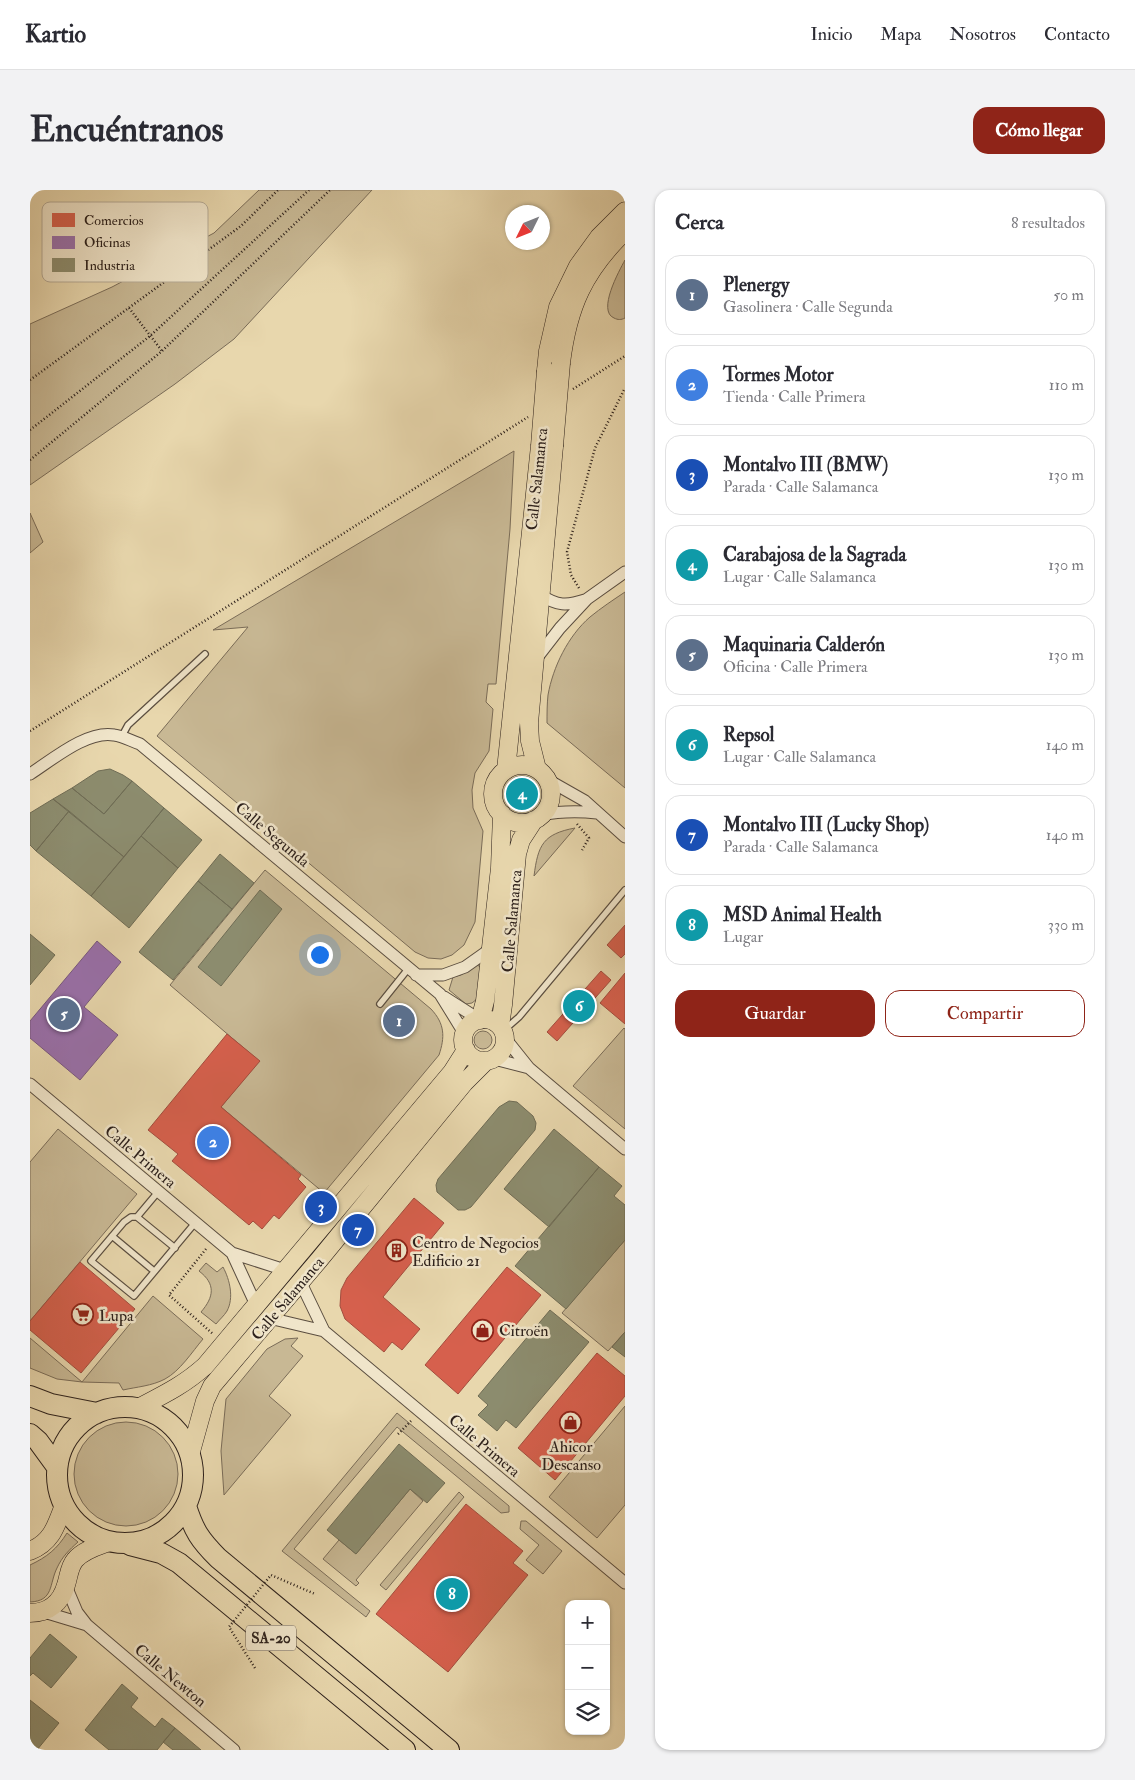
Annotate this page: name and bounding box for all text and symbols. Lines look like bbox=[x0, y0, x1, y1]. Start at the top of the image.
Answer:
text: Kartio bbox=[25, 19, 86, 50]
text: Inicio bbox=[810, 23, 852, 46]
text: Mapa bbox=[880, 23, 922, 46]
text: Nosotros bbox=[950, 23, 1016, 46]
text: Contacto bbox=[1044, 23, 1110, 46]
button: Cómo llegar bbox=[973, 107, 1105, 154]
text: Encuéntranos bbox=[30, 108, 223, 152]
legend bbox=[42, 202, 208, 282]
north arrow bbox=[505, 205, 550, 250]
text: Cerca bbox=[675, 209, 724, 236]
text: Comercios bbox=[84, 212, 144, 229]
text: 8 resultados bbox=[1011, 213, 1085, 233]
text: Oficinas bbox=[84, 234, 130, 251]
text: Industria bbox=[84, 257, 135, 274]
text: Plenergy bbox=[723, 273, 789, 297]
text: 1 bbox=[689, 285, 695, 305]
text: 50 m bbox=[1053, 285, 1084, 305]
text: Gasolinera · Calle Segunda bbox=[723, 297, 893, 317]
text: Tormes Motor bbox=[723, 363, 834, 387]
text: 2 bbox=[688, 375, 696, 395]
text: 110 m bbox=[1049, 375, 1084, 395]
text: Tienda · Calle Primera bbox=[723, 387, 866, 407]
street label: Calle Salamanca bbox=[522, 427, 552, 531]
text: Montalvo III (BMW) bbox=[723, 453, 888, 477]
text: 3 bbox=[689, 465, 695, 485]
text: 130 m bbox=[1048, 465, 1084, 485]
text: Parada · Calle Salamanca bbox=[723, 477, 878, 497]
text: Carabajosa de la Sagrada bbox=[723, 543, 906, 567]
text: 4 bbox=[688, 555, 696, 575]
text: 130 m bbox=[1048, 555, 1084, 575]
text: Lugar · Calle Salamanca bbox=[723, 567, 876, 587]
text: Maquinaria Calderón bbox=[723, 633, 885, 657]
text: 5 bbox=[688, 645, 696, 665]
text: 130 m bbox=[1048, 645, 1084, 665]
text: Oficina · Calle Primera bbox=[723, 657, 868, 677]
text: Repsol bbox=[723, 723, 774, 747]
text: 6 bbox=[688, 735, 696, 755]
text: 140 m bbox=[1046, 735, 1084, 755]
text: Lugar · Calle Salamanca bbox=[723, 747, 876, 767]
pin: 4 bbox=[506, 775, 538, 813]
street label: Calle Segunda bbox=[231, 798, 314, 872]
text: Montalvo III (Lucky Shop) bbox=[723, 813, 929, 837]
text: 7 bbox=[688, 825, 696, 845]
text: 140 m bbox=[1046, 825, 1084, 845]
text: Parada · Calle Salamanca bbox=[723, 837, 878, 857]
street label: Calle Salamanca bbox=[498, 869, 526, 973]
text: MSD Animal Health bbox=[723, 903, 882, 927]
text: 8 bbox=[688, 915, 696, 935]
text: 330 m bbox=[1048, 915, 1084, 935]
text: Lugar bbox=[723, 927, 763, 947]
your location bbox=[307, 942, 333, 968]
pin: 6 bbox=[563, 987, 595, 1025]
button: Guardar bbox=[675, 990, 875, 1037]
button: Compartir bbox=[885, 990, 1085, 1037]
pin: 5 bbox=[48, 995, 80, 1033]
pin: 1 bbox=[383, 1002, 415, 1040]
street label: Calle Primera bbox=[100, 1121, 181, 1193]
pin: 2 bbox=[197, 1123, 229, 1161]
pin: 3 bbox=[305, 1188, 337, 1226]
pin: 7 bbox=[342, 1211, 374, 1249]
place label: Centro de Negocios Edificio 21 bbox=[412, 1233, 539, 1271]
building icon: Centro de Negocios Edificio 21 bbox=[384, 1239, 408, 1263]
street label: Calle Salamanca bbox=[247, 1253, 329, 1344]
supermarket icon: Lupa bbox=[71, 1303, 95, 1327]
place label: Lupa bbox=[99, 1306, 134, 1327]
shop icon: Citroën bbox=[471, 1318, 495, 1342]
place label: Citroën bbox=[499, 1321, 548, 1341]
street label: Calle Primera bbox=[444, 1410, 525, 1482]
shop icon: Ahicor Descanso bbox=[559, 1410, 583, 1434]
place label: Ahicor Descanso bbox=[541, 1437, 601, 1475]
pin: 8 bbox=[436, 1575, 468, 1613]
map controls bbox=[565, 1600, 610, 1735]
button: + bbox=[565, 1600, 610, 1645]
road number: SA-20 bbox=[246, 1626, 296, 1650]
street label: Calle Newton bbox=[130, 1640, 211, 1712]
button: − bbox=[565, 1645, 610, 1690]
button: layers bbox=[565, 1690, 610, 1735]

